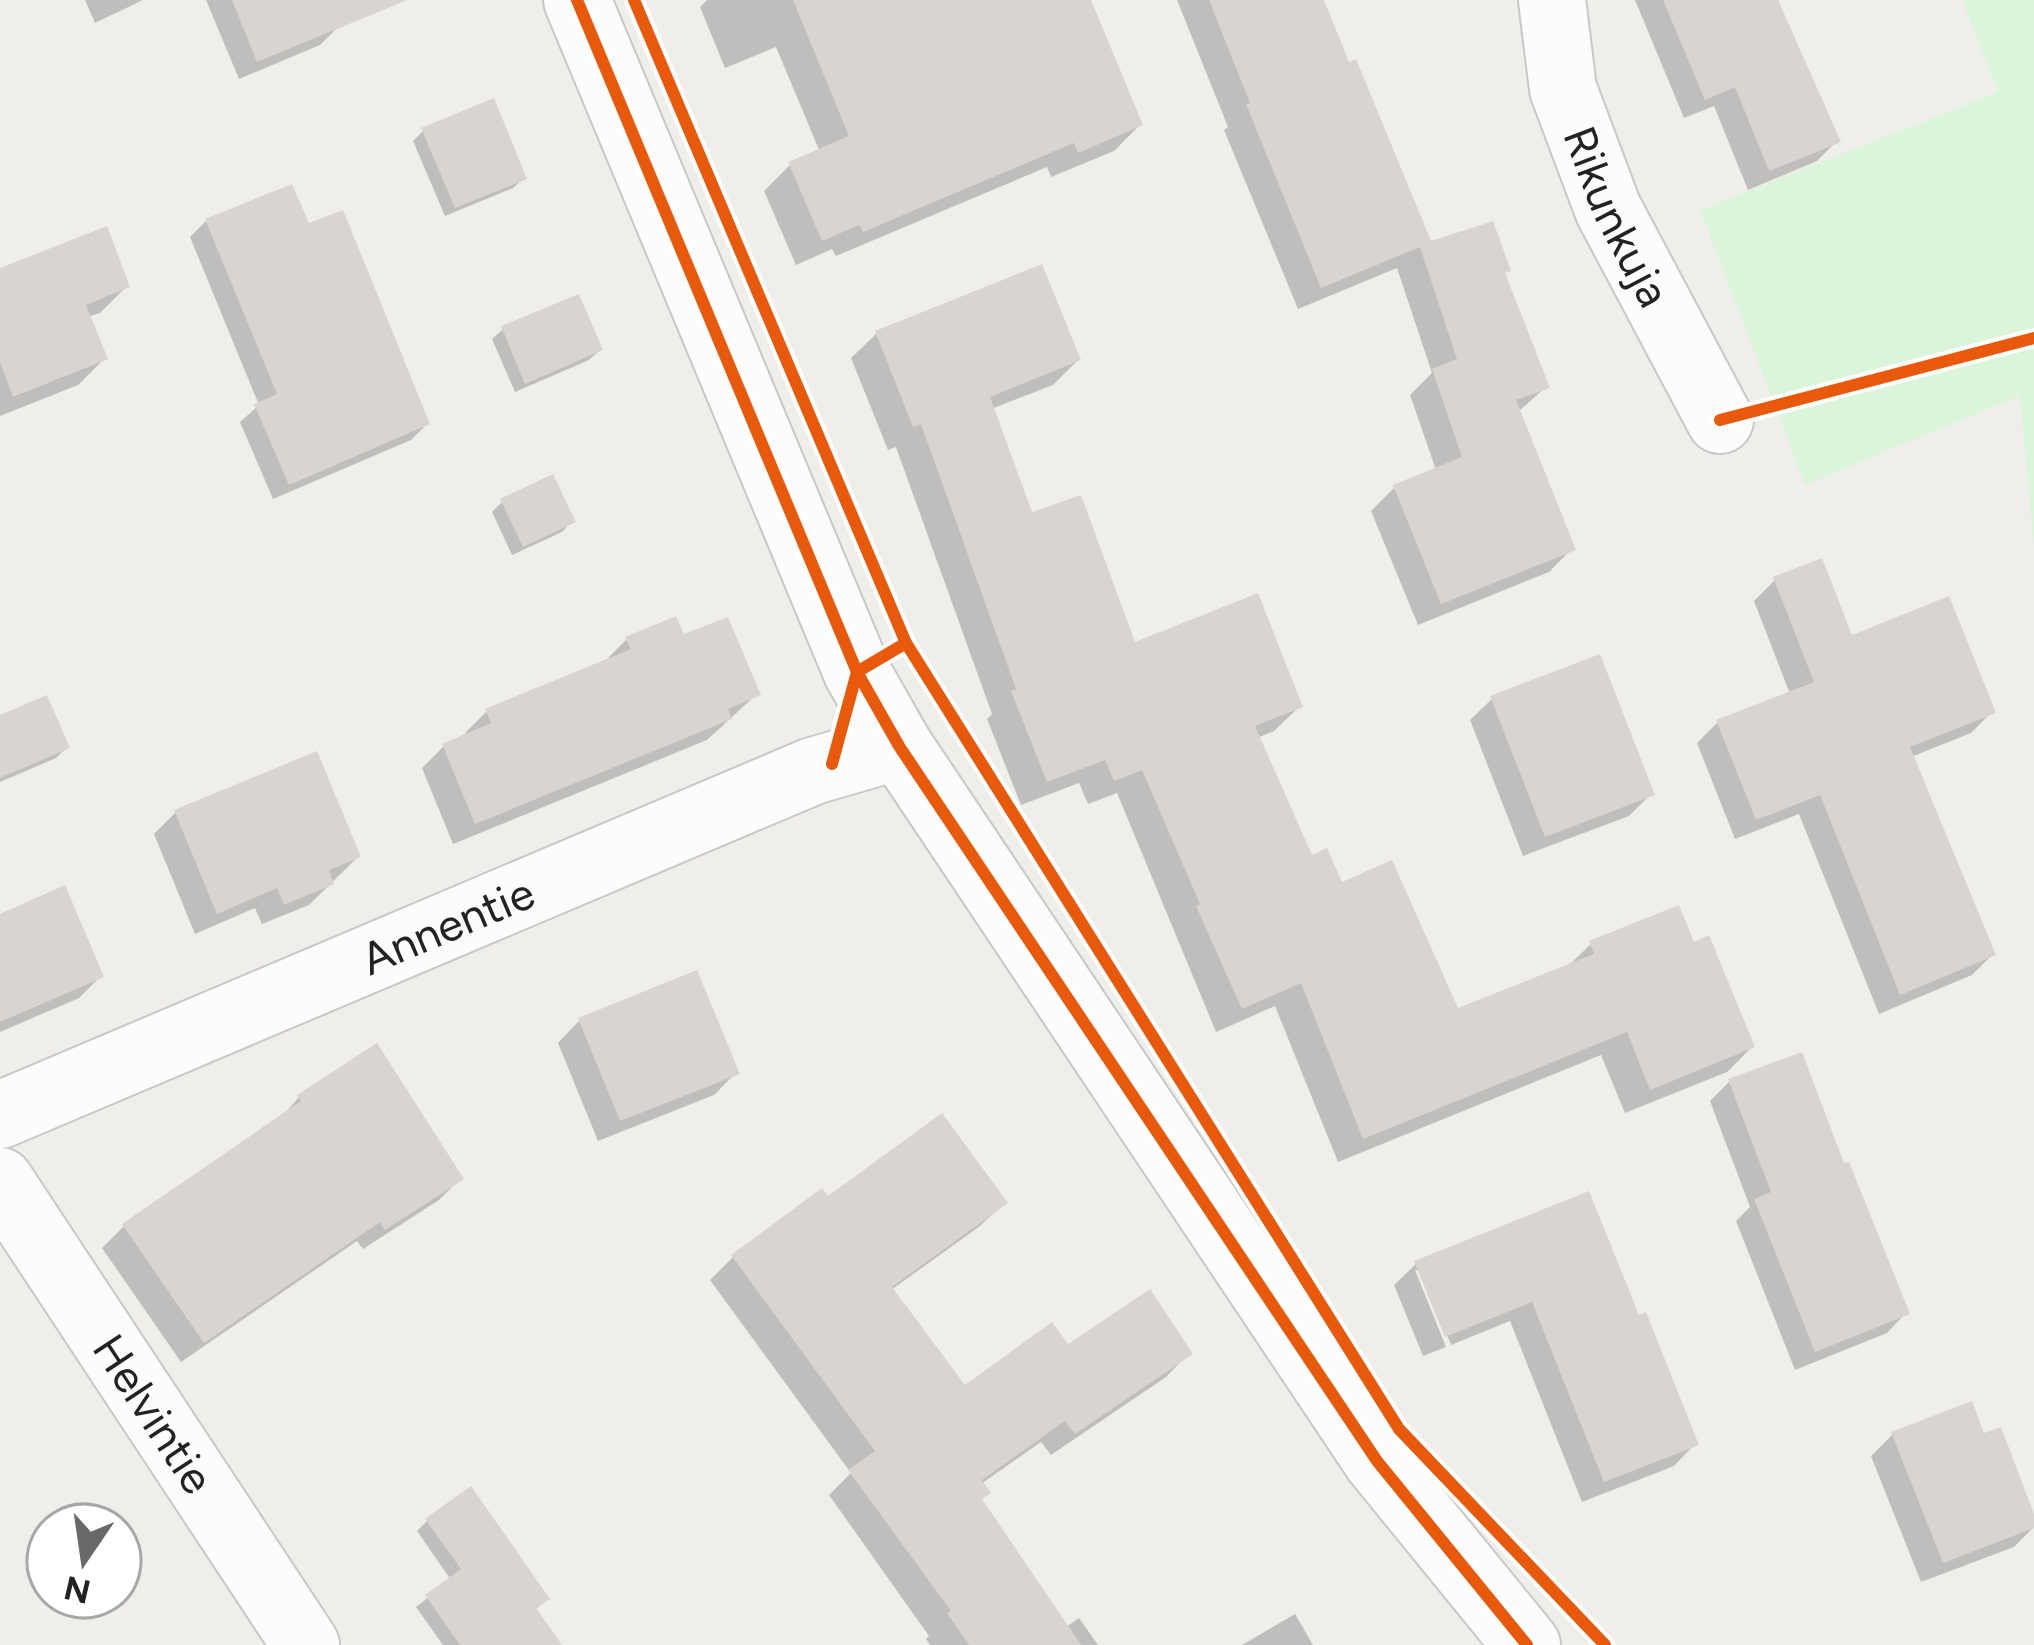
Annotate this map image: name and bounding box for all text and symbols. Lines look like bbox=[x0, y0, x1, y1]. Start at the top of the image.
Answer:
street label: Rikunkuja bbox=[1552, 119, 1682, 316]
street label: Annentie bbox=[353, 865, 542, 986]
street label: Helvintie bbox=[82, 1324, 226, 1504]
north arrow bbox=[24, 1501, 144, 1621]
text: N bbox=[61, 1568, 94, 1612]

